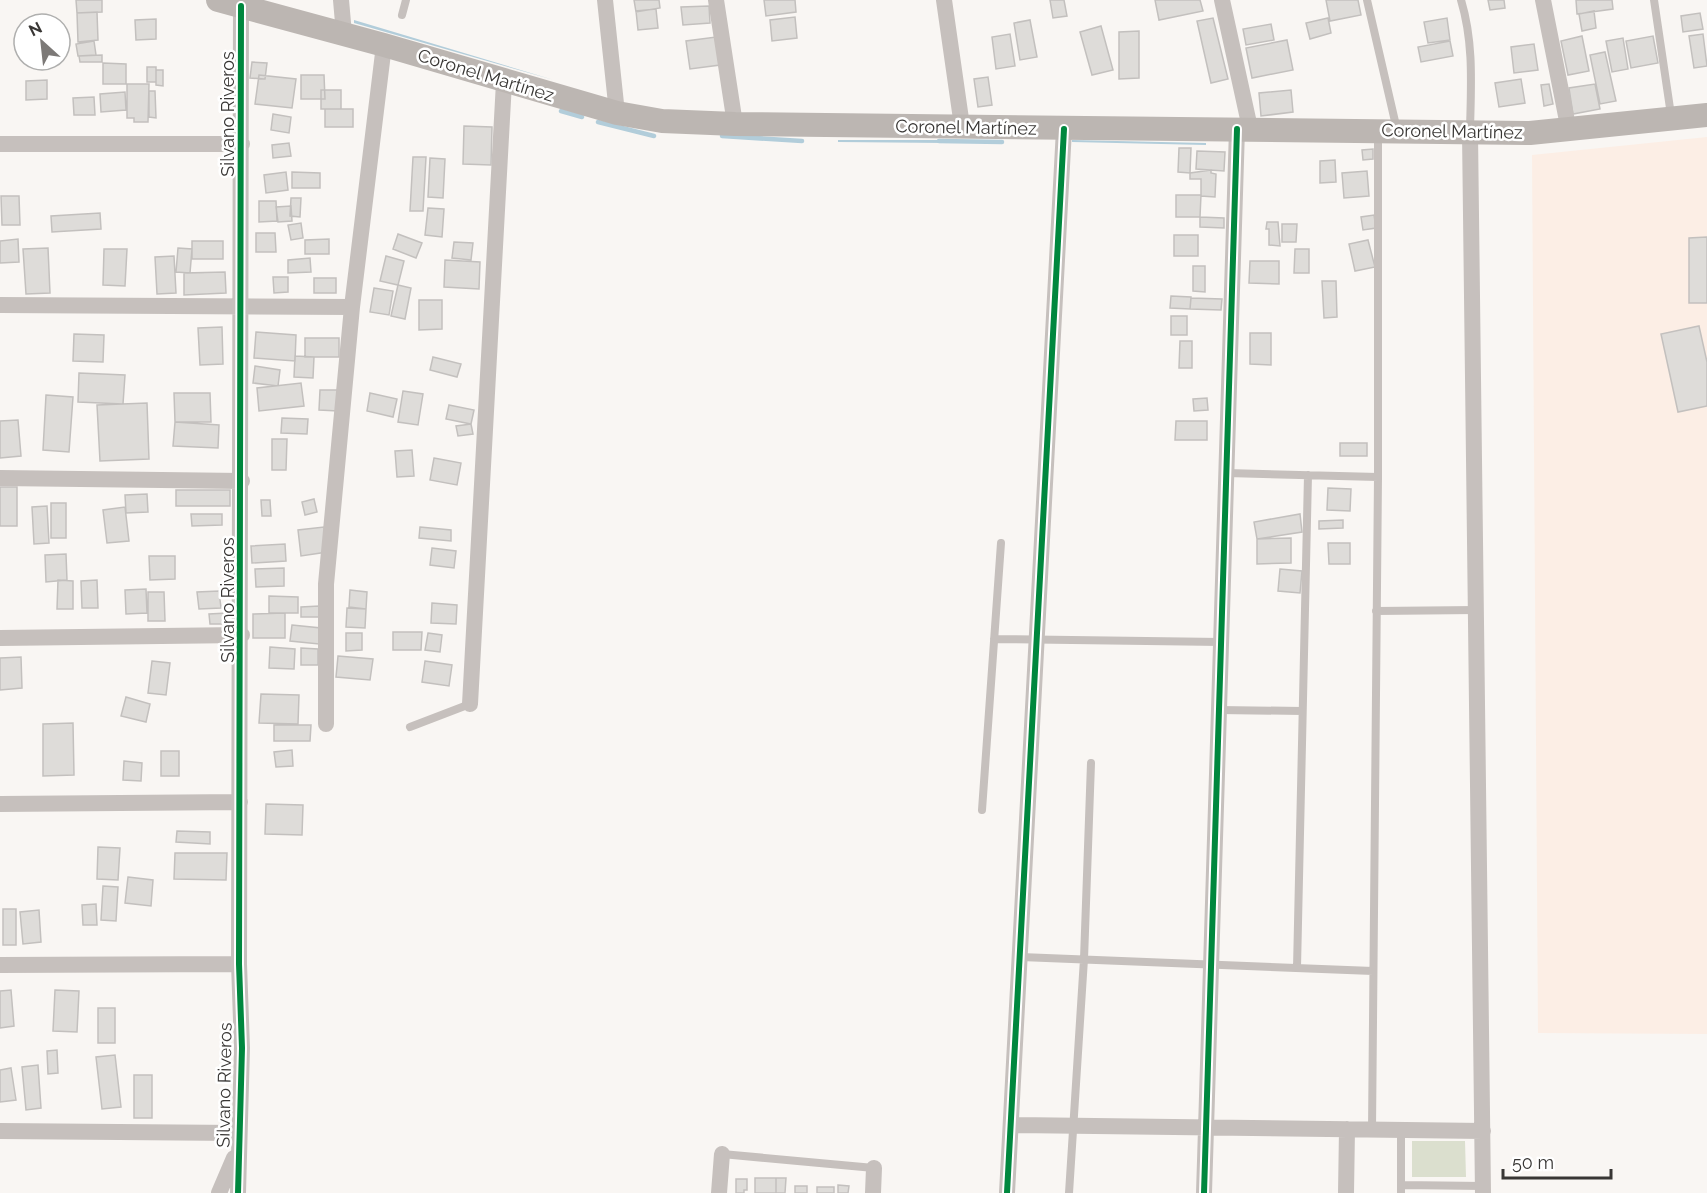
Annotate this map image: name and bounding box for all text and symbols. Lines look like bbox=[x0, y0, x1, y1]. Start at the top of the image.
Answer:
north arrow bbox=[12, 12, 72, 72]
text: N bbox=[26, 18, 45, 40]
street label: Coronel Martínez bbox=[415, 44, 557, 106]
street label: Silvano Riveros bbox=[217, 51, 238, 177]
street label: Coronel Martínez bbox=[895, 115, 1037, 139]
street label: Coronel Martínez bbox=[1381, 119, 1523, 143]
street label: Silvano Riveros bbox=[217, 537, 238, 663]
street label: Silvano Riveros bbox=[212, 1022, 236, 1148]
scale bar bbox=[1503, 1142, 1611, 1180]
text: 50 m bbox=[1512, 1152, 1554, 1173]

